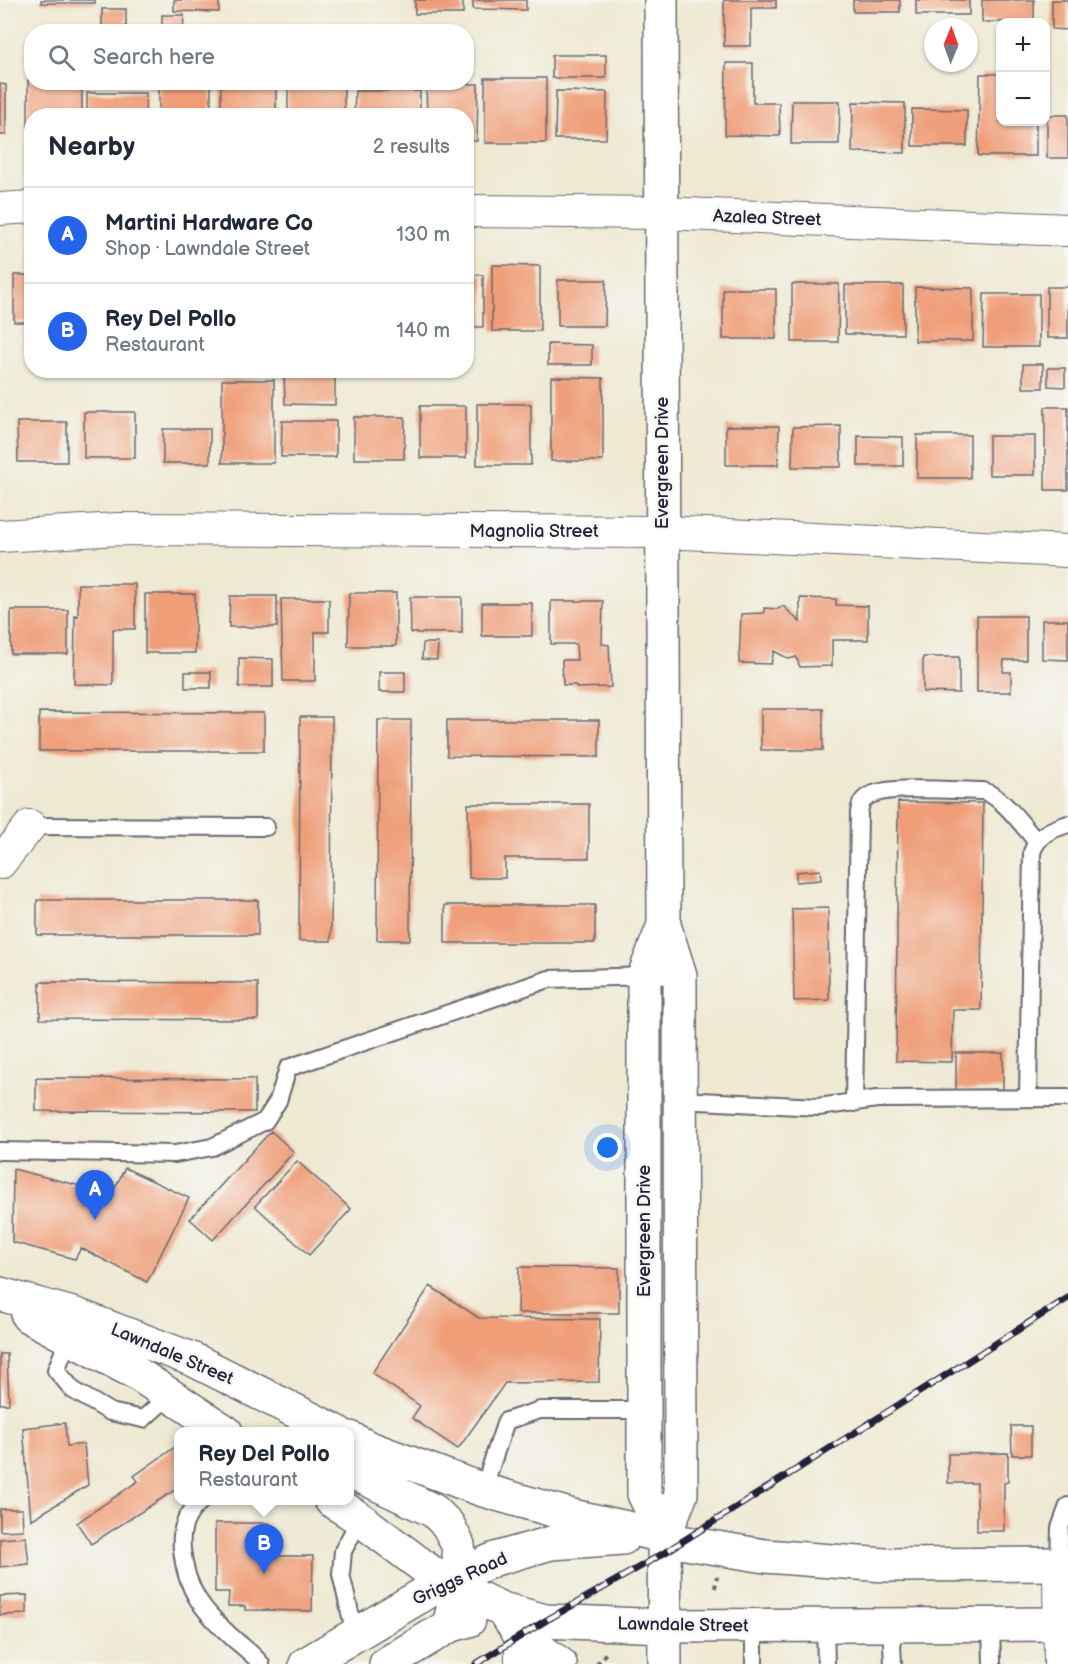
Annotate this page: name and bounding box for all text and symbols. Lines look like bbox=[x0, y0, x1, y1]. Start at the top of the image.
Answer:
north arrow bbox=[924, 18, 978, 72]
map controls bbox=[996, 18, 1050, 126]
button: + bbox=[996, 18, 1050, 72]
search box bbox=[24, 24, 474, 90]
icon: search bbox=[45, 41, 78, 74]
text: Search here bbox=[93, 44, 215, 71]
button: − bbox=[996, 72, 1050, 126]
text: Nearby bbox=[48, 132, 135, 163]
text: 2 results bbox=[373, 135, 450, 159]
street label: Azalea Street bbox=[713, 206, 822, 230]
text: Martini Hardware Co bbox=[105, 210, 313, 237]
text: A bbox=[61, 223, 74, 247]
text: 130 m bbox=[396, 223, 450, 247]
text: Shop · Lawndale Street bbox=[105, 237, 310, 261]
text: Rey Del Pollo bbox=[105, 306, 236, 333]
text: B bbox=[60, 319, 75, 343]
text: 140 m bbox=[396, 319, 450, 343]
text: Restaurant bbox=[105, 333, 205, 357]
street label: Evergreen Drive bbox=[652, 397, 673, 529]
street label: Magnolia Street bbox=[470, 521, 599, 542]
your location bbox=[593, 1133, 622, 1162]
street label: Evergreen Drive bbox=[634, 1165, 655, 1297]
pin: A bbox=[76, 1170, 115, 1220]
street label: Lawndale Street bbox=[107, 1319, 237, 1389]
popup bbox=[174, 1427, 354, 1505]
text: Rey Del Pollo bbox=[198, 1441, 330, 1468]
text: Restaurant bbox=[198, 1468, 298, 1492]
pin: B bbox=[244, 1524, 284, 1574]
street label: Griggs Road bbox=[409, 1548, 511, 1610]
street label: Lawndale Street bbox=[617, 1613, 749, 1637]

